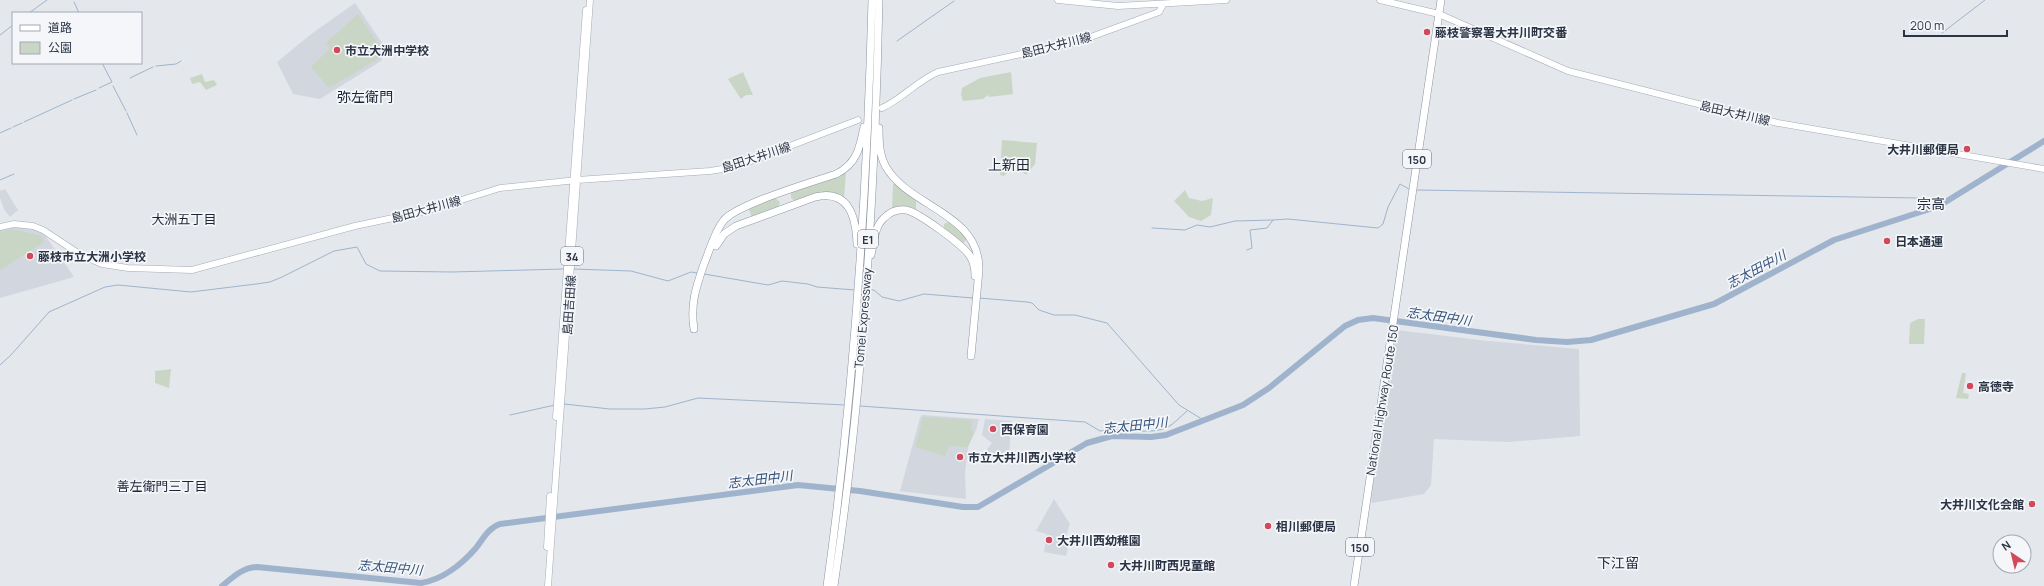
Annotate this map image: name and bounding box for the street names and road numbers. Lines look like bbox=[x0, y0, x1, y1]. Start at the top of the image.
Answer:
street label: 島田大井川線 bbox=[1019, 28, 1093, 62]
street label: 島田大井川線 bbox=[1698, 97, 1772, 129]
street label: 島田大井川線 bbox=[719, 138, 793, 176]
road number: 150 bbox=[1403, 150, 1431, 168]
street label: 島田大井川線 bbox=[389, 191, 463, 227]
road number: E1 bbox=[858, 230, 878, 248]
road number: 34 bbox=[561, 247, 583, 265]
street label: Tomei Expressway bbox=[850, 266, 876, 369]
street label: 島田吉田線 bbox=[558, 274, 580, 336]
street label: National Highway Route 150 bbox=[1362, 323, 1402, 477]
road number: 150 bbox=[1346, 538, 1374, 556]

